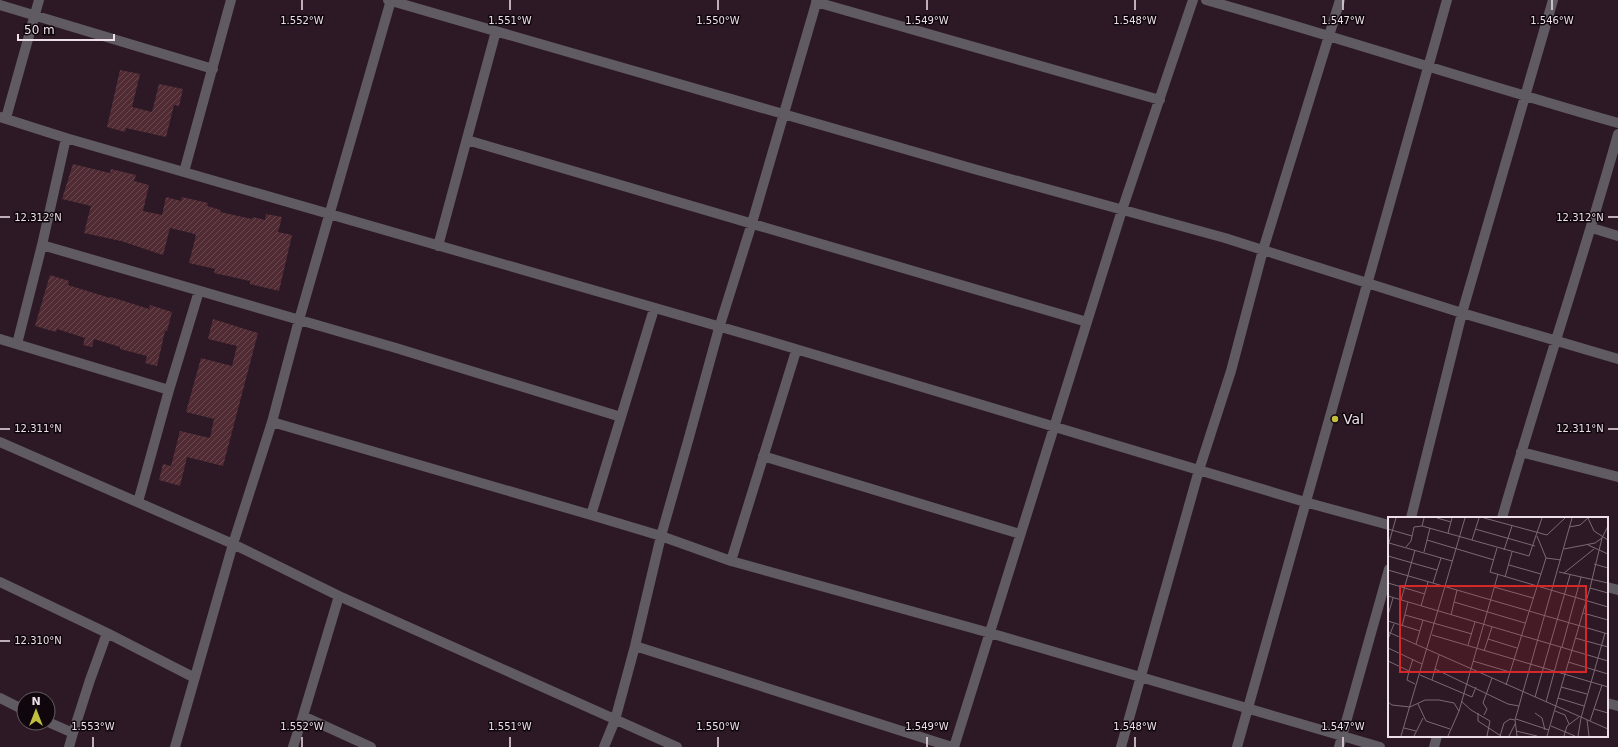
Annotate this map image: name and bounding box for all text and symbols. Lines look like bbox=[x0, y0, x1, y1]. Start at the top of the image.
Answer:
text: 1.552°W bbox=[280, 15, 324, 26]
text: 1.551°W bbox=[488, 15, 532, 26]
text: 1.550°W bbox=[696, 15, 740, 26]
text: 1.549°W bbox=[905, 15, 949, 26]
text: 1.548°W bbox=[1113, 15, 1157, 26]
text: 1.547°W bbox=[1321, 15, 1365, 26]
text: 1.546°W bbox=[1530, 15, 1574, 26]
scale bar bbox=[18, 16, 114, 42]
text: 50 m bbox=[24, 23, 55, 37]
text: 12.312°N bbox=[14, 212, 62, 223]
text: 12.312°N bbox=[1556, 212, 1604, 223]
place label: Val bbox=[1343, 411, 1364, 427]
marker: Val bbox=[1330, 414, 1340, 424]
text: 12.311°N bbox=[14, 423, 62, 434]
text: 12.311°N bbox=[1556, 423, 1604, 434]
inset map bbox=[1388, 517, 1608, 737]
text: 12.310°N bbox=[14, 635, 62, 646]
north arrow bbox=[16, 691, 56, 731]
text: N bbox=[31, 695, 41, 708]
text: 1.553°W bbox=[71, 721, 115, 732]
text: 1.552°W bbox=[280, 721, 324, 732]
text: 1.551°W bbox=[488, 721, 532, 732]
text: 1.550°W bbox=[696, 721, 740, 732]
text: 1.549°W bbox=[905, 721, 949, 732]
text: 1.548°W bbox=[1113, 721, 1157, 732]
text: 1.547°W bbox=[1321, 721, 1365, 732]

